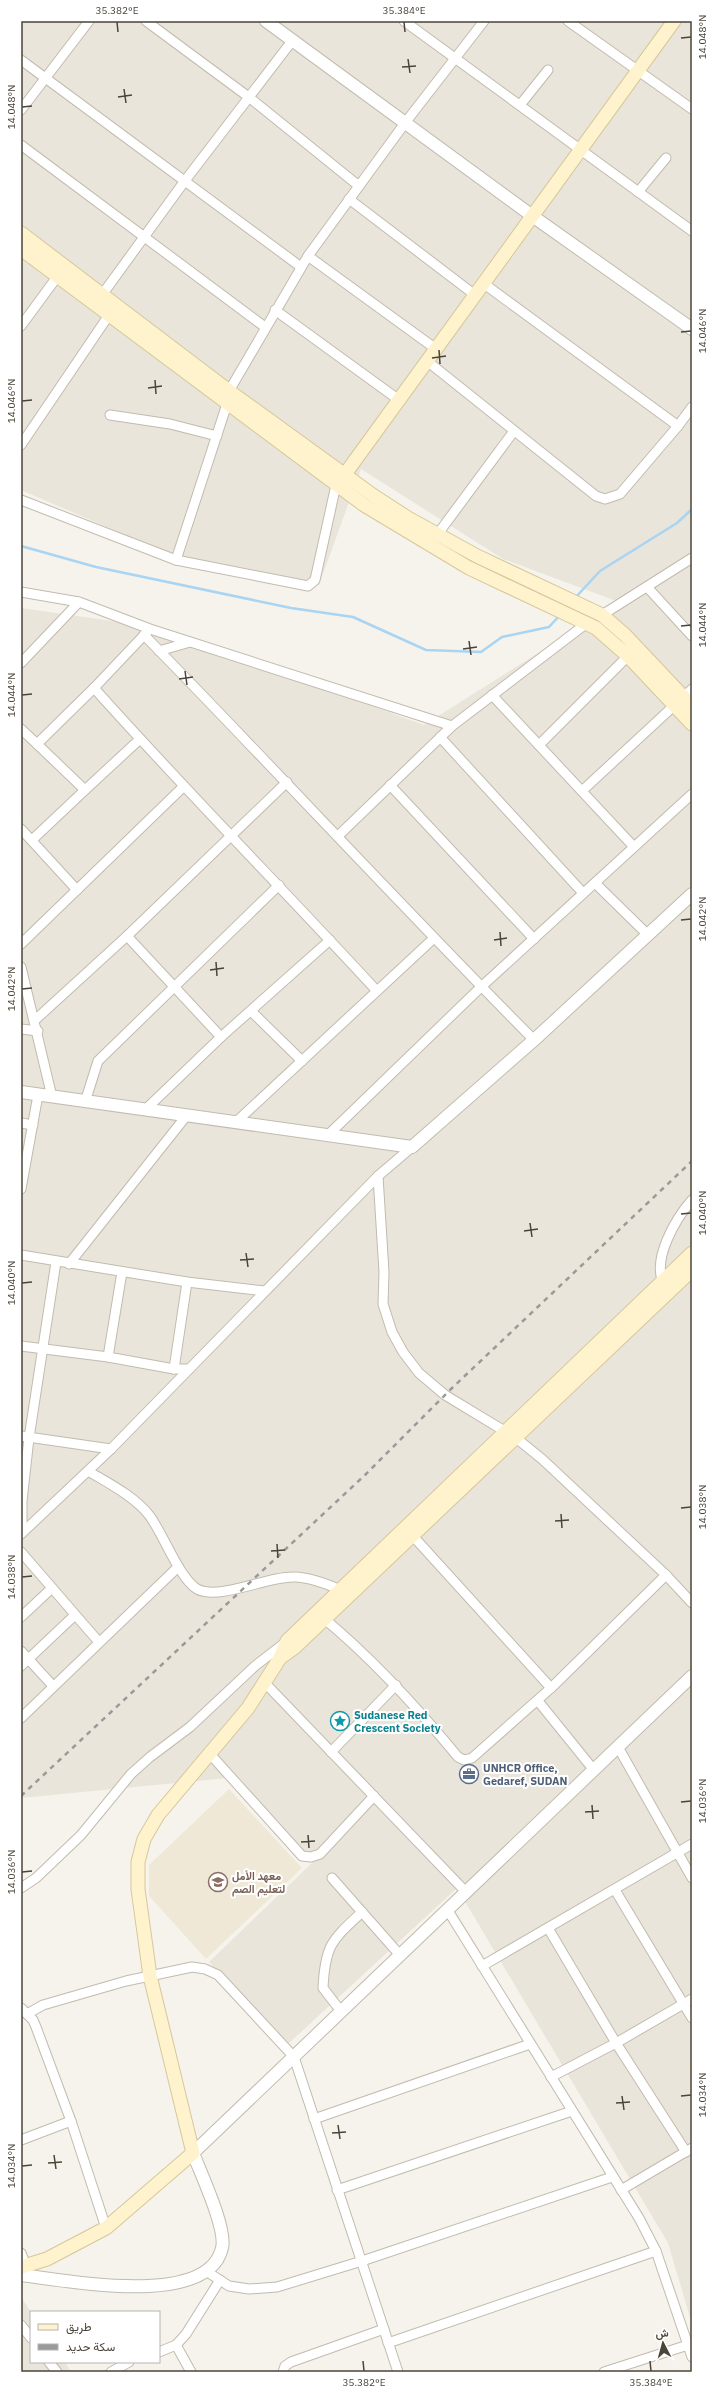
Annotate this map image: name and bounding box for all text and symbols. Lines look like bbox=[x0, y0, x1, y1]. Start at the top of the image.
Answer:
text: 35.382°E bbox=[95, 4, 139, 17]
text: 35.384°E bbox=[382, 4, 426, 17]
text: 14.048°N bbox=[696, 15, 709, 59]
text: 14.048°N bbox=[5, 85, 18, 129]
text: 14.046°N bbox=[696, 309, 709, 353]
text: 14.046°N bbox=[5, 379, 18, 423]
text: 14.044°N bbox=[696, 603, 709, 647]
text: 14.044°N bbox=[5, 673, 18, 717]
text: 14.042°N bbox=[696, 897, 709, 941]
text: 14.042°N bbox=[5, 967, 18, 1011]
text: 14.040°N bbox=[696, 1191, 709, 1235]
text: 14.040°N bbox=[5, 1261, 18, 1305]
text: 14.038°N bbox=[696, 1485, 709, 1529]
text: 14.038°N bbox=[5, 1555, 18, 1599]
place label: Sudanese Red Crescent Society bbox=[354, 1708, 441, 1735]
place icon: Sudanese Red Crescent Society bbox=[329, 1710, 351, 1732]
place label: UNHCR Office, Gedaref, SUDAN bbox=[483, 1761, 568, 1788]
office icon: UNHCR Office, Gedaref, SUDAN bbox=[458, 1763, 480, 1785]
text: 14.036°N bbox=[696, 1779, 709, 1823]
text: 14.036°N bbox=[5, 1850, 18, 1894]
place label: معهد الأمل لتعليم الصم bbox=[232, 1869, 285, 1897]
school or university icon: معهد الأمل لتعليم الصم bbox=[207, 1871, 229, 1893]
text: 14.034°N bbox=[696, 2073, 709, 2117]
text: 14.034°N bbox=[5, 2144, 18, 2188]
legend bbox=[30, 2311, 160, 2363]
text: طريق bbox=[66, 2319, 92, 2335]
north arrow bbox=[643, 2323, 683, 2363]
text: ش bbox=[655, 2325, 669, 2341]
text: سكة حديد bbox=[66, 2339, 115, 2354]
text: 35.382°E bbox=[342, 2376, 386, 2389]
text: 35.384°E bbox=[629, 2376, 673, 2389]

